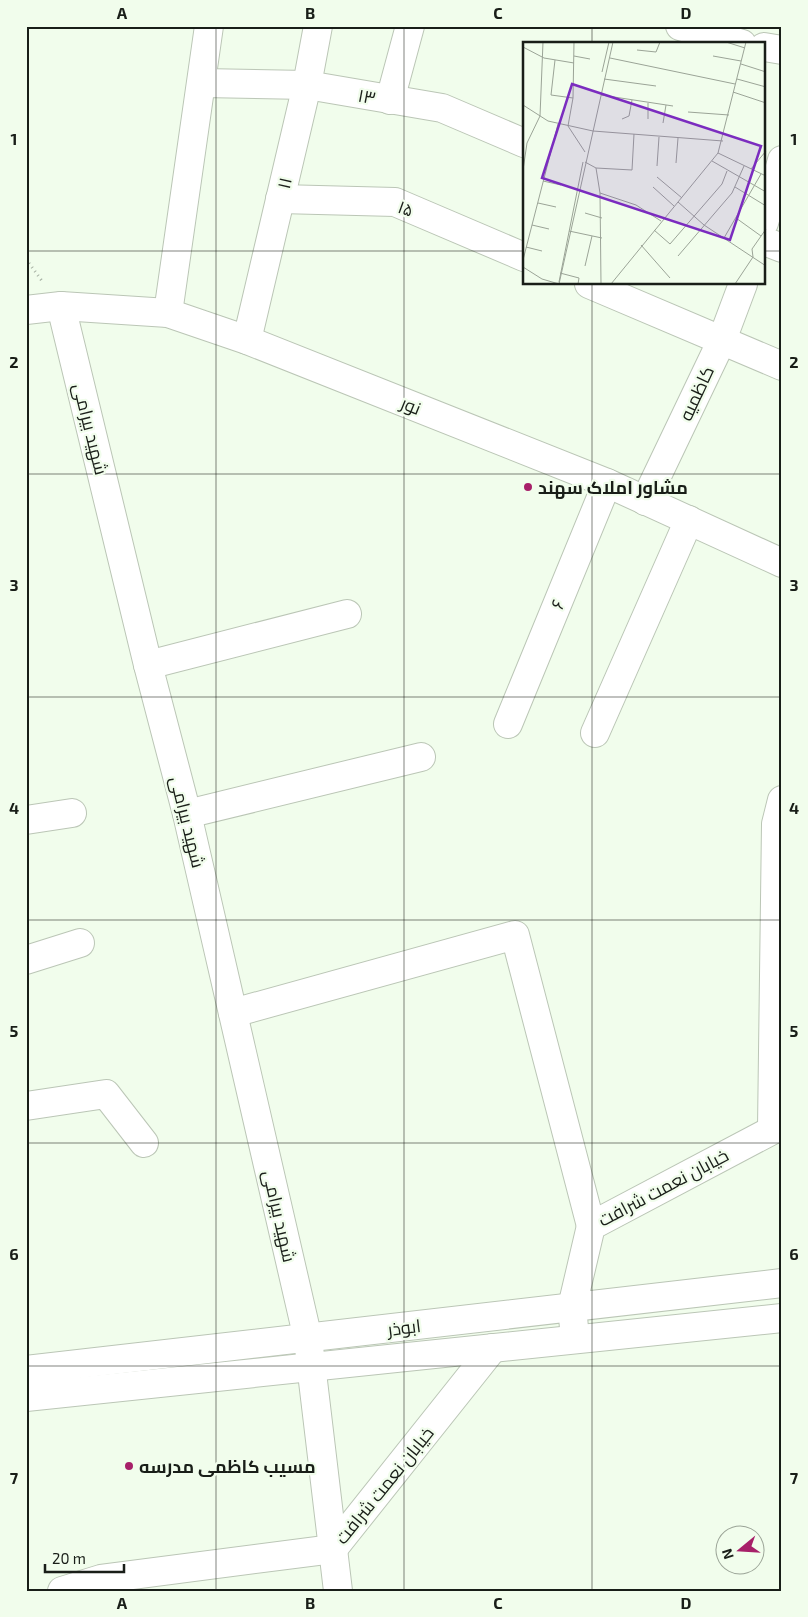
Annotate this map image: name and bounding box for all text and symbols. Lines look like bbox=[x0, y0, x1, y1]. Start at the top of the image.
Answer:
text: A bbox=[117, 3, 128, 22]
text: B bbox=[305, 3, 315, 22]
text: C bbox=[493, 3, 503, 22]
text: D bbox=[681, 3, 692, 22]
inset map bbox=[523, 42, 766, 285]
street label: ۱۳ bbox=[356, 84, 378, 108]
text: 1 bbox=[11, 129, 17, 148]
text: 1 bbox=[791, 129, 797, 148]
street label: ۱۱ bbox=[272, 175, 296, 191]
street label: ۱۵ bbox=[395, 195, 417, 221]
text: 2 bbox=[9, 352, 19, 371]
text: 2 bbox=[789, 352, 799, 371]
street label: کاظمیه bbox=[674, 362, 718, 424]
street label: شهید بیرامی bbox=[68, 381, 113, 477]
street label: نور bbox=[396, 391, 424, 420]
place label: مشاور املاک سهند bbox=[538, 476, 688, 499]
marker: مشاور املاک سهند bbox=[522, 481, 534, 493]
text: 3 bbox=[9, 575, 19, 594]
text: 3 bbox=[789, 575, 799, 594]
street label: ۶ bbox=[545, 596, 569, 612]
street label: شهید بیرامی bbox=[165, 774, 210, 870]
text: 4 bbox=[9, 798, 19, 817]
text: 4 bbox=[789, 798, 799, 817]
text: 5 bbox=[10, 1021, 19, 1040]
text: 5 bbox=[790, 1021, 799, 1040]
street label: خیابان نعمت شرافت bbox=[594, 1143, 732, 1231]
street label: شهید بیرامی bbox=[258, 1168, 301, 1264]
text: 6 bbox=[9, 1244, 19, 1263]
text: 6 bbox=[789, 1244, 799, 1263]
street label: ابوذر bbox=[385, 1314, 422, 1341]
street label: خیابان نعمت شرافت bbox=[330, 1422, 439, 1549]
place label: مسیب کاظمی مدرسه bbox=[139, 1455, 316, 1478]
marker: مسیب کاظمی مدرسه bbox=[123, 1460, 135, 1472]
text: 7 bbox=[10, 1468, 19, 1487]
text: 7 bbox=[790, 1468, 799, 1487]
north arrow bbox=[716, 1524, 766, 1574]
scale bar bbox=[45, 1542, 124, 1574]
text: N bbox=[718, 1547, 737, 1562]
text: 20 m bbox=[52, 1549, 86, 1567]
text: A bbox=[117, 1593, 128, 1612]
text: B bbox=[305, 1593, 315, 1612]
text: C bbox=[493, 1593, 503, 1612]
text: D bbox=[681, 1593, 692, 1612]

